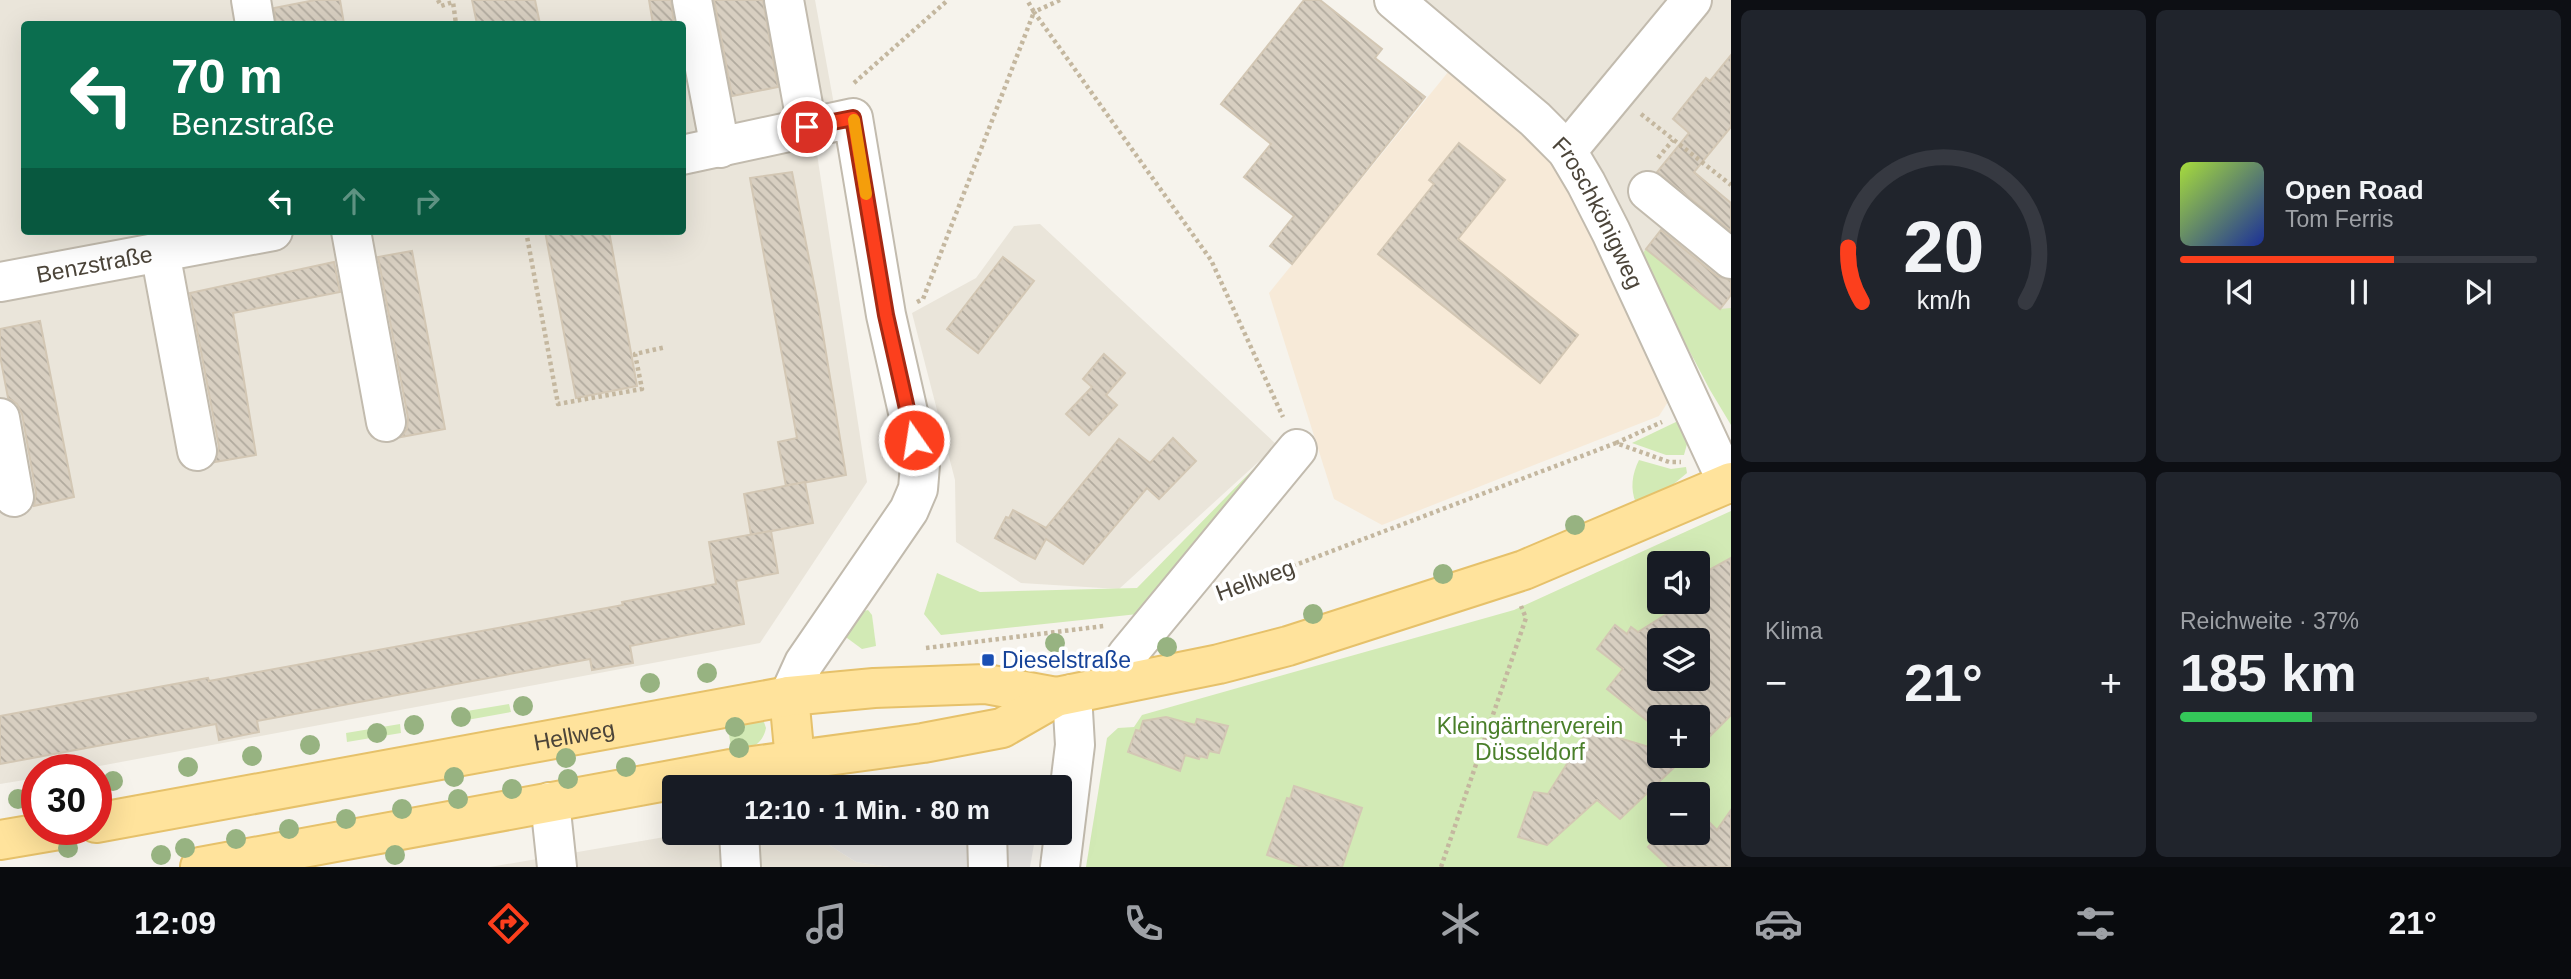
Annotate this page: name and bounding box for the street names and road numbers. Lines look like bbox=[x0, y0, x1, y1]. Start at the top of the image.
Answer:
street label: Froschkönigweg bbox=[1548, 132, 1648, 293]
street label: Benzstraße bbox=[34, 241, 155, 288]
street label: Hellweg bbox=[1212, 554, 1298, 606]
street label: Hellweg bbox=[531, 715, 617, 756]

